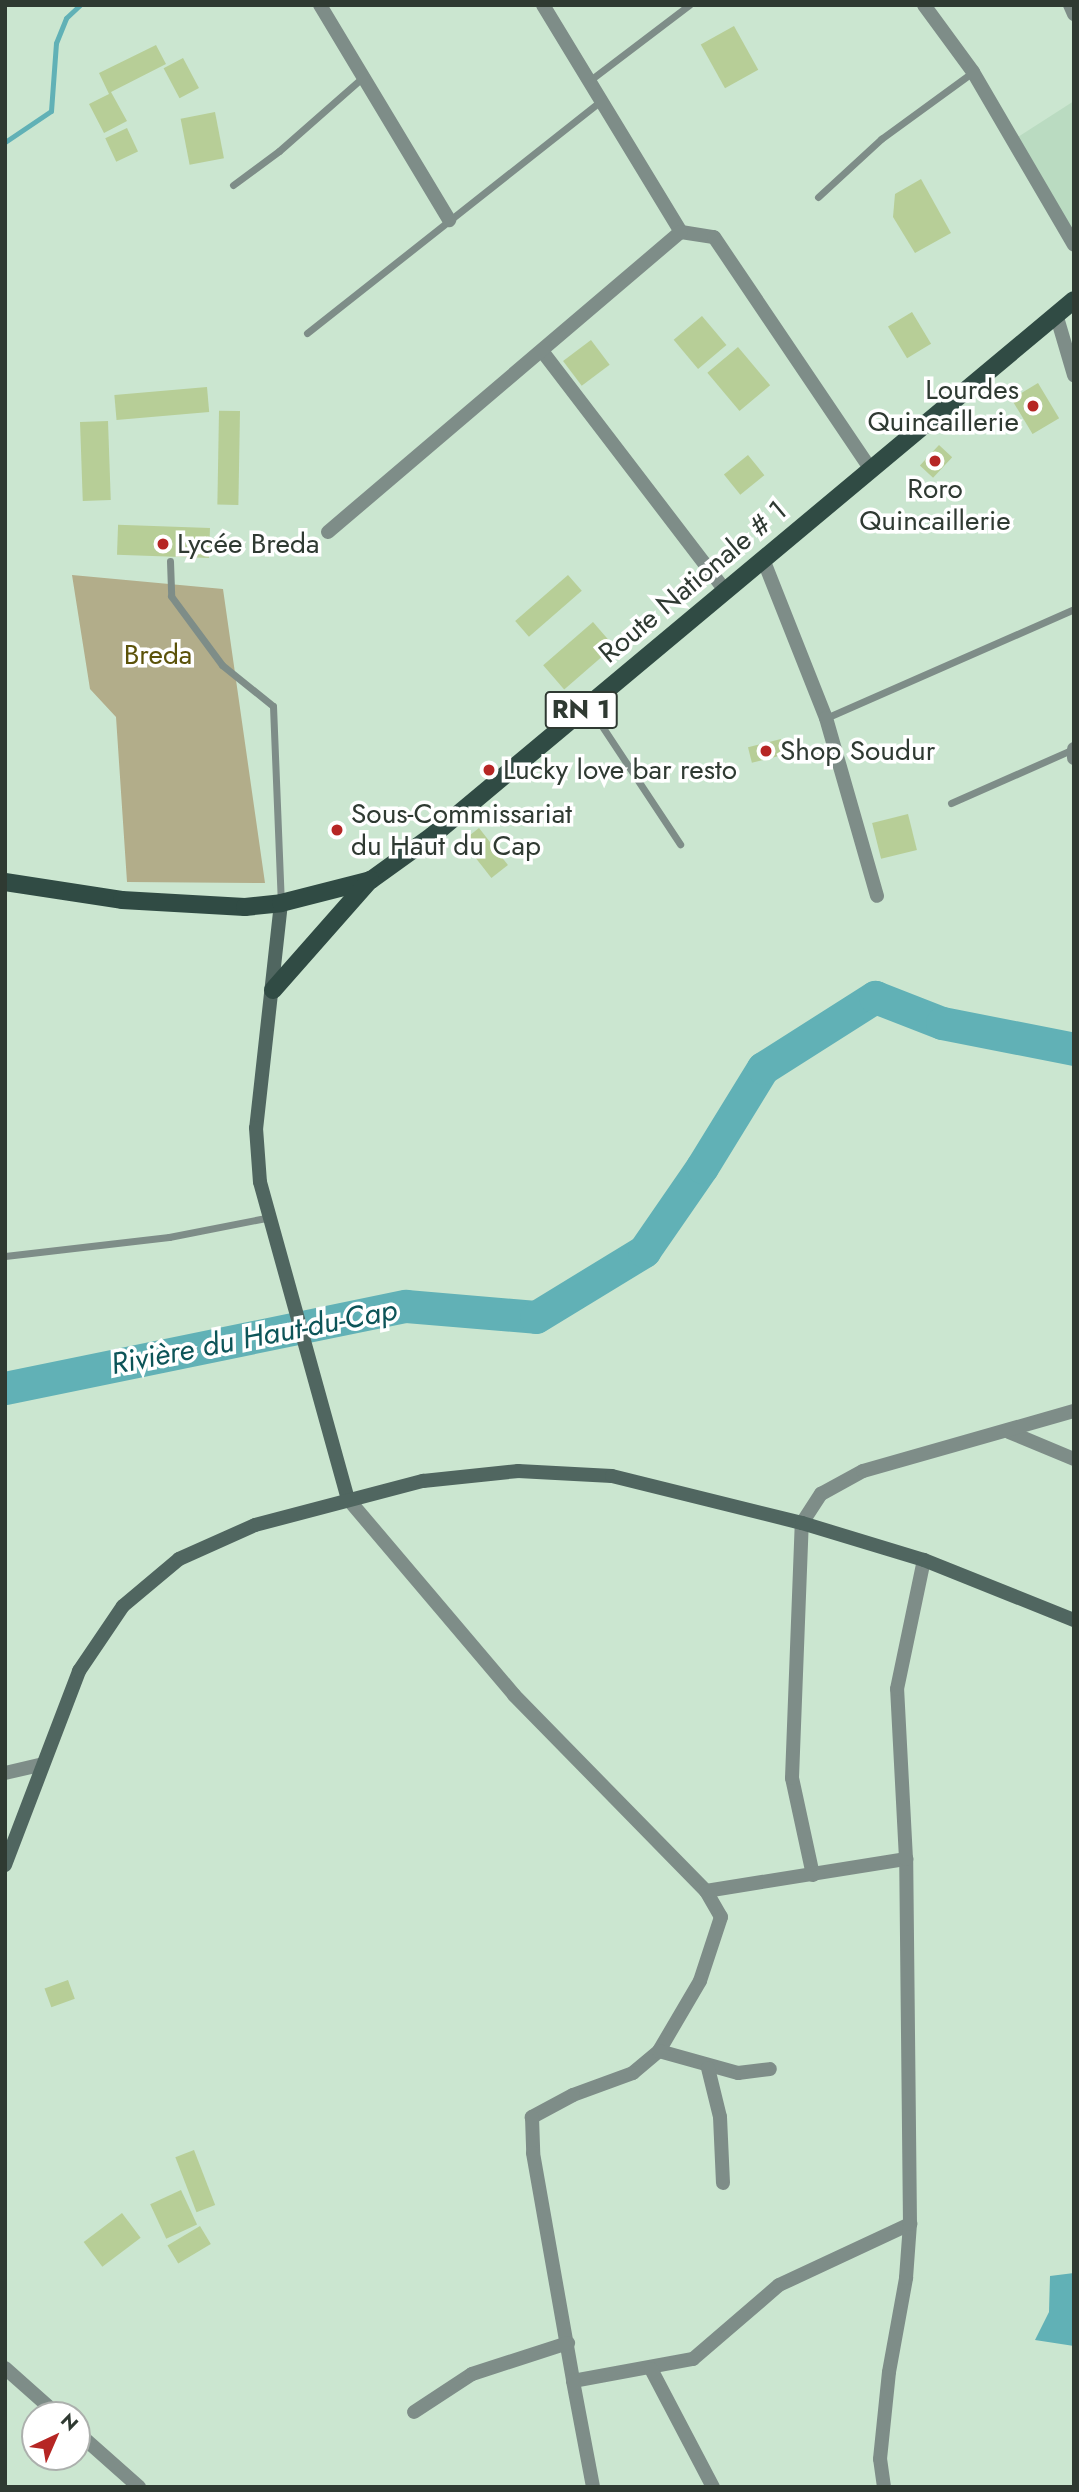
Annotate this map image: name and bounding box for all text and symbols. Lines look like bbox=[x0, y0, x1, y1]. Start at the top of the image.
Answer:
place label: Lourdes Quincaillerie bbox=[867, 373, 1019, 439]
marker: Lourdes Quincaillerie bbox=[1025, 398, 1041, 414]
marker: Roro Quincaillerie bbox=[927, 453, 943, 469]
place label: Roro Quincaillerie bbox=[859, 472, 1011, 538]
street label: Route Nationale # 1 bbox=[592, 494, 794, 670]
place label: Lycée Breda bbox=[177, 527, 319, 561]
marker: Lycée Breda bbox=[155, 536, 171, 552]
park label: Breda bbox=[124, 638, 192, 672]
road number: RN 1 bbox=[544, 688, 618, 732]
place label: Shop Soudur bbox=[780, 734, 935, 768]
marker: Shop Soudur bbox=[758, 743, 774, 759]
place label: Lucky love bar resto bbox=[503, 753, 737, 787]
marker: Lucky love bar resto bbox=[481, 762, 497, 778]
place label: Sous-Commissariat du Haut du Cap bbox=[351, 797, 572, 863]
marker: Sous-Commissariat du Haut du Cap bbox=[329, 822, 345, 838]
water label: Rivière du Haut-du-Cap bbox=[108, 1292, 400, 1382]
north arrow bbox=[21, 2401, 91, 2471]
text: N bbox=[55, 2407, 84, 2437]

